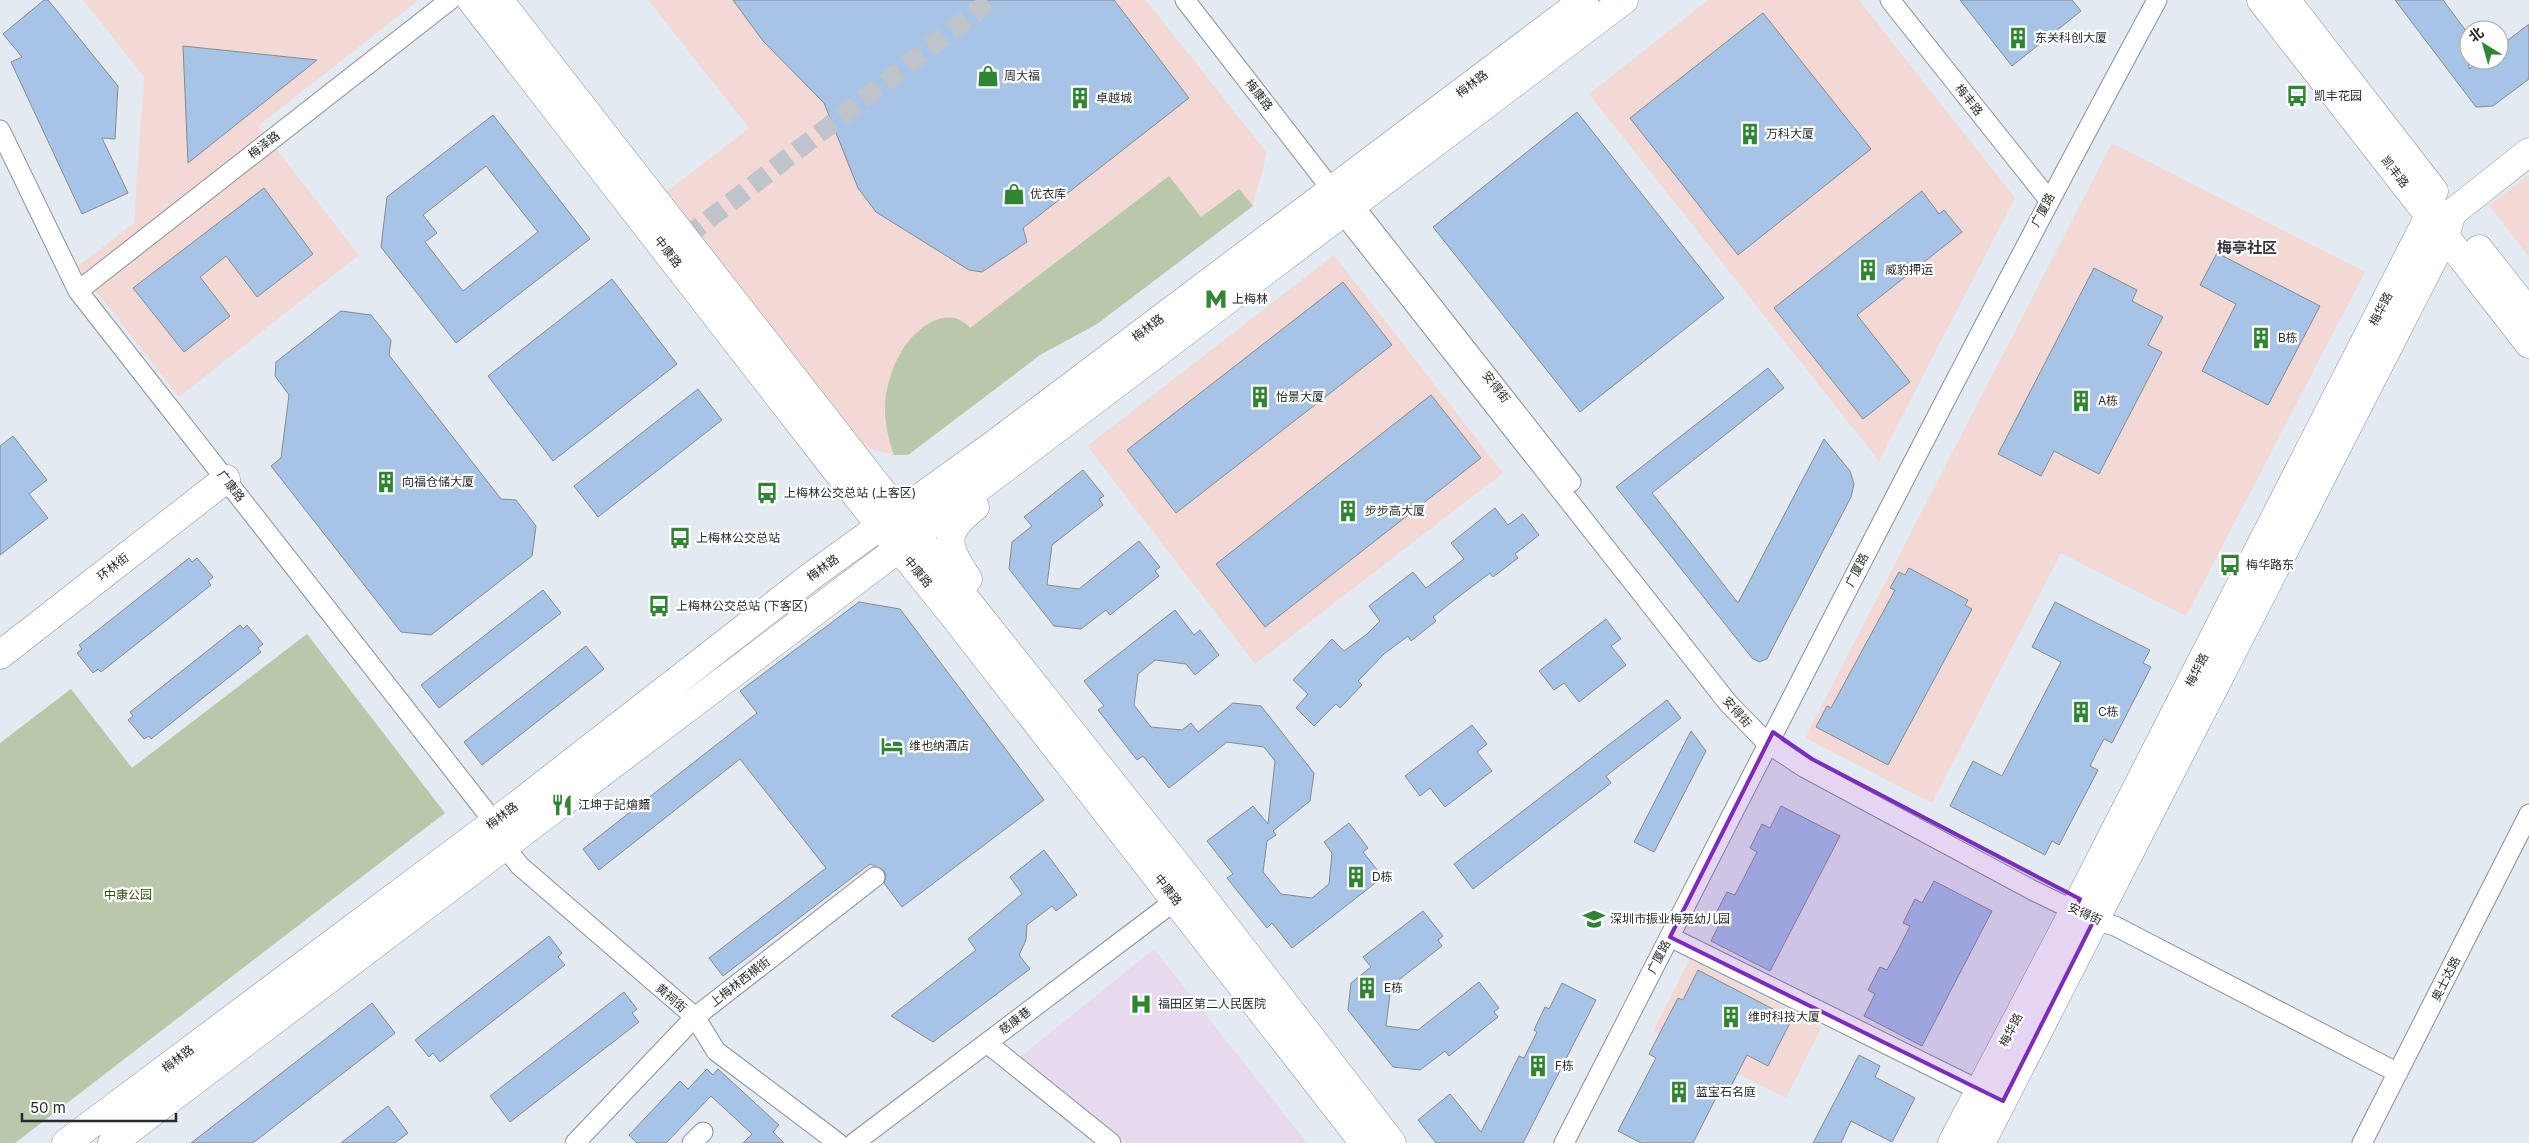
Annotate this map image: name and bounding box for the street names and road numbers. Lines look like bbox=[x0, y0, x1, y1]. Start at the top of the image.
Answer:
street label: 梅林路 bbox=[1453, 67, 1491, 100]
street label: 梅康路 bbox=[1242, 76, 1276, 113]
street label: 梅丰路 bbox=[1952, 81, 1986, 118]
street label: 梅泽路 bbox=[245, 128, 282, 162]
street label: 凯丰路 bbox=[2378, 153, 2412, 190]
street label: 广厦路 bbox=[2027, 190, 2058, 229]
street label: 中康路 bbox=[651, 233, 685, 270]
street label: 梅华路 bbox=[2366, 289, 2395, 328]
street label: 梅林路 bbox=[1129, 311, 1167, 344]
street label: 安得街 bbox=[1479, 368, 1513, 405]
street label: 广康路 bbox=[214, 467, 248, 504]
street label: 环林街 bbox=[94, 550, 131, 584]
street label: 广厦路 bbox=[1842, 550, 1871, 589]
street label: 梅林路 bbox=[804, 551, 842, 584]
street label: 中康路 bbox=[901, 553, 936, 590]
street label: 梅华路 bbox=[2182, 650, 2211, 689]
street label: 安得街 bbox=[1720, 693, 1755, 730]
street label: 梅林路 bbox=[483, 799, 521, 832]
street label: 中康路 bbox=[1151, 871, 1185, 908]
street label: 安得街 bbox=[2066, 899, 2105, 928]
street label: 广厦路 bbox=[1644, 937, 1673, 976]
street label: 上梅林西横街 bbox=[707, 954, 773, 1010]
street label: 奥士达路 bbox=[2428, 954, 2463, 1004]
street label: 黄祠街 bbox=[653, 980, 690, 1015]
street label: 慈康巷 bbox=[996, 1004, 1034, 1037]
street label: 梅华路 bbox=[1996, 1010, 2025, 1049]
street label: 梅林路 bbox=[159, 1042, 197, 1075]

